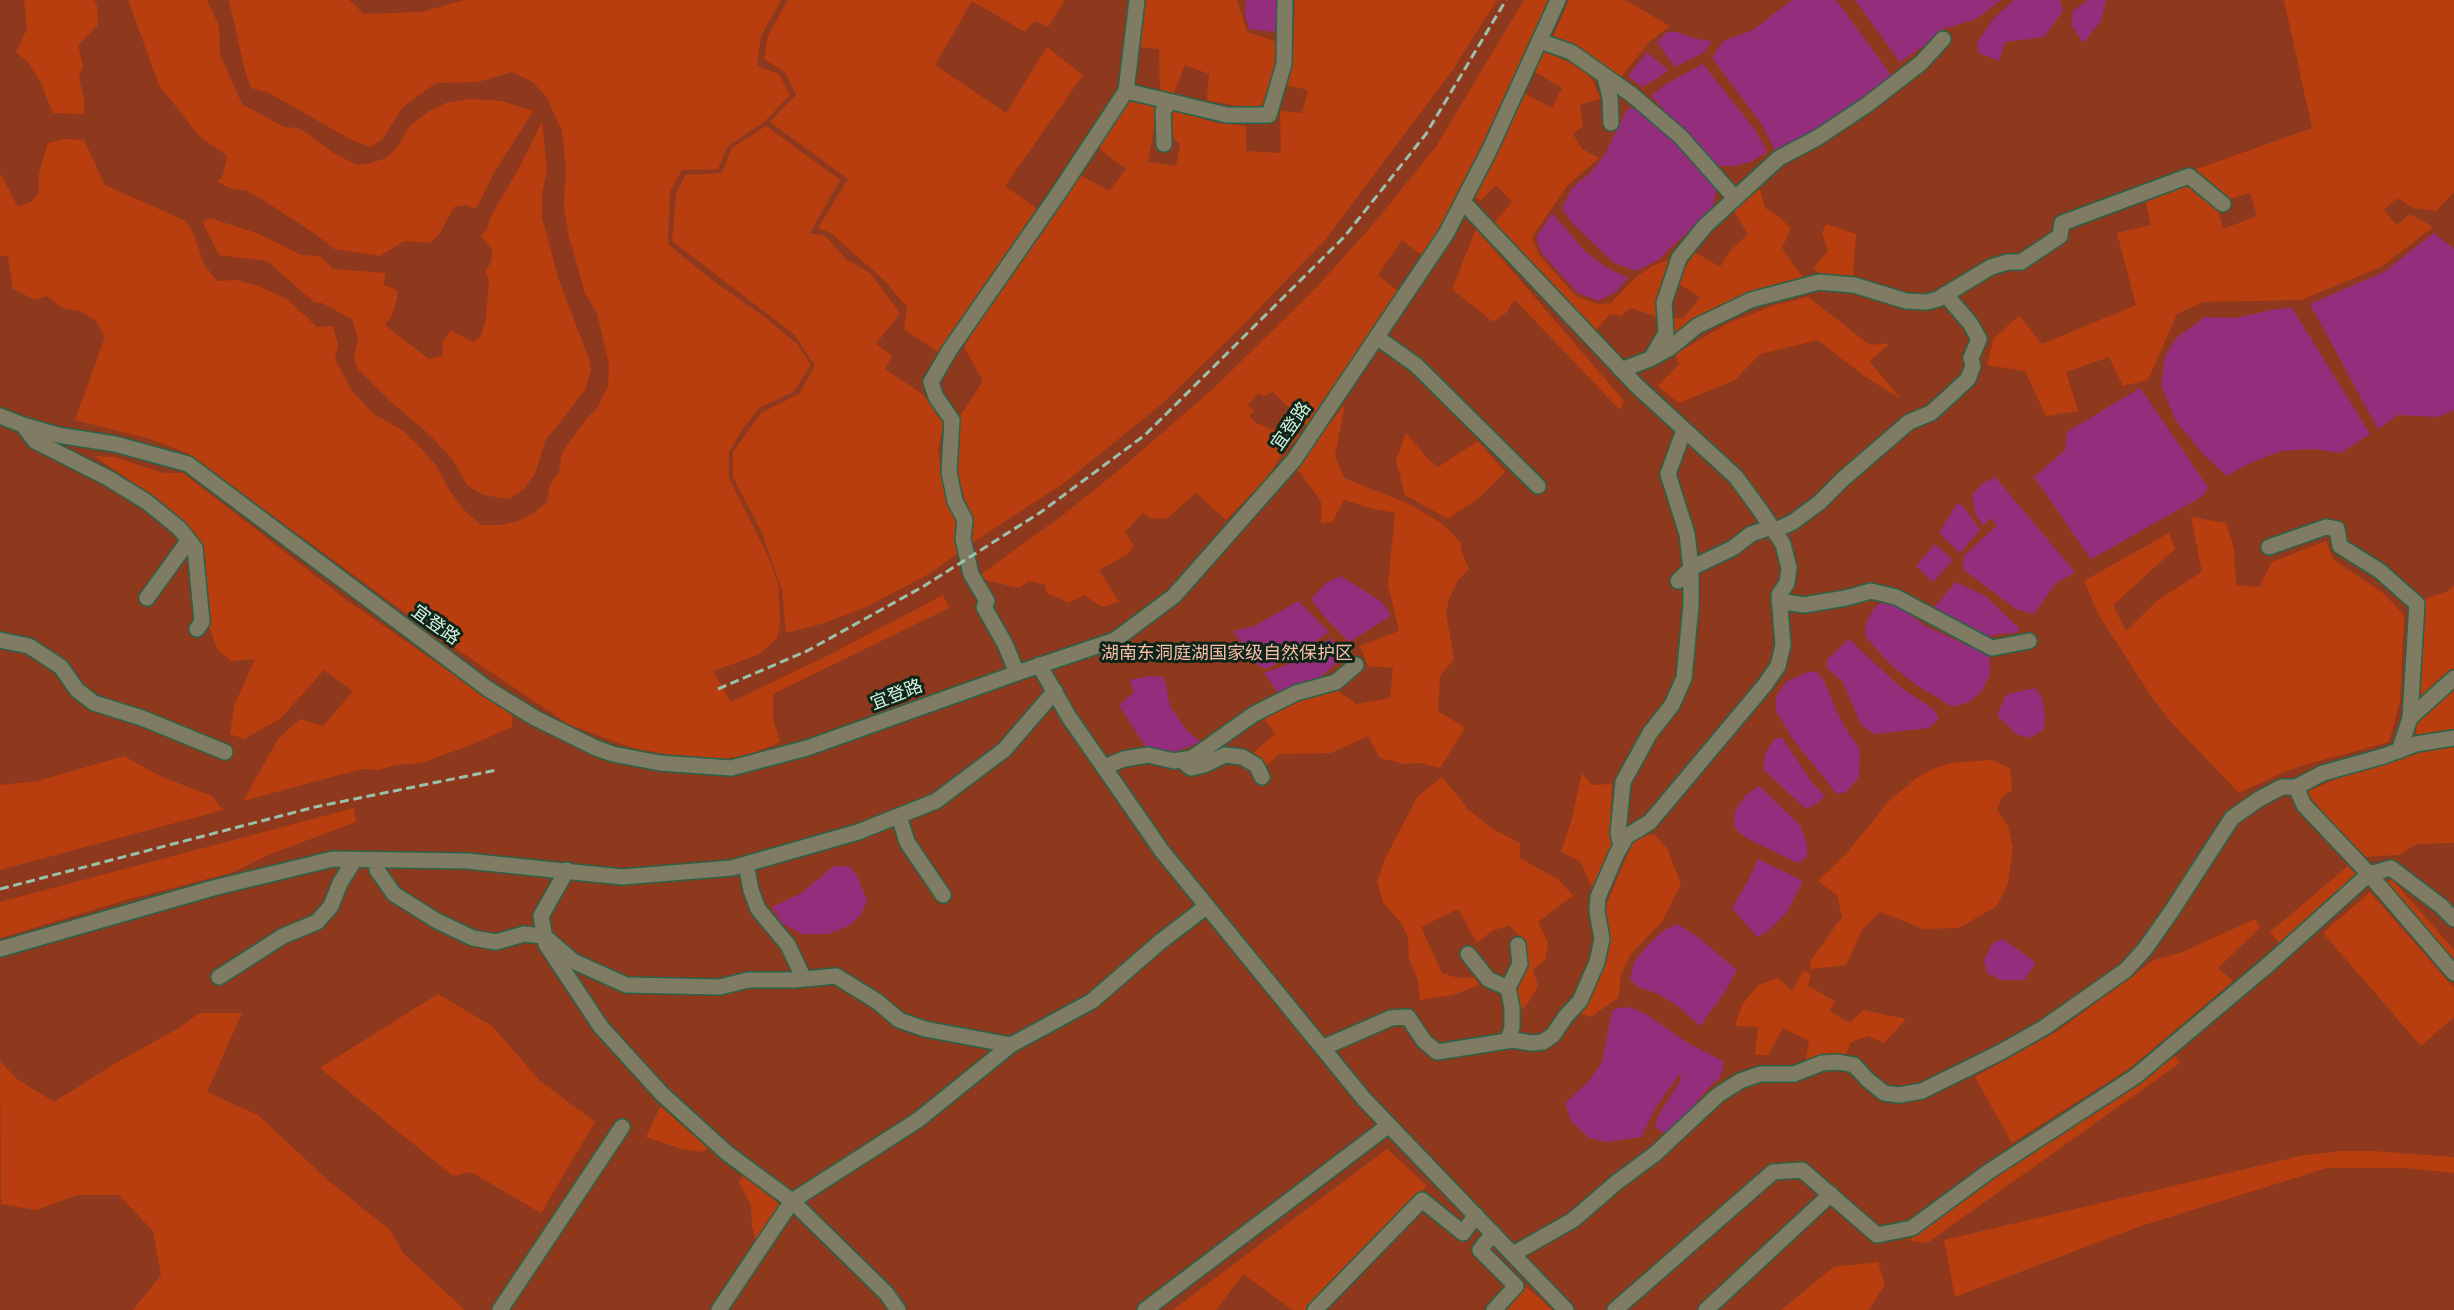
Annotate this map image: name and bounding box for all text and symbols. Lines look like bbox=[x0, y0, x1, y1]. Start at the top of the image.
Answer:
street label: 宜登路 bbox=[1268, 399, 1316, 455]
street label: 宜登路 bbox=[407, 601, 463, 651]
park label: 湖南东洞庭湖国家级自然保护区 bbox=[1101, 644, 1353, 666]
street label: 宜登路 bbox=[868, 676, 926, 716]

